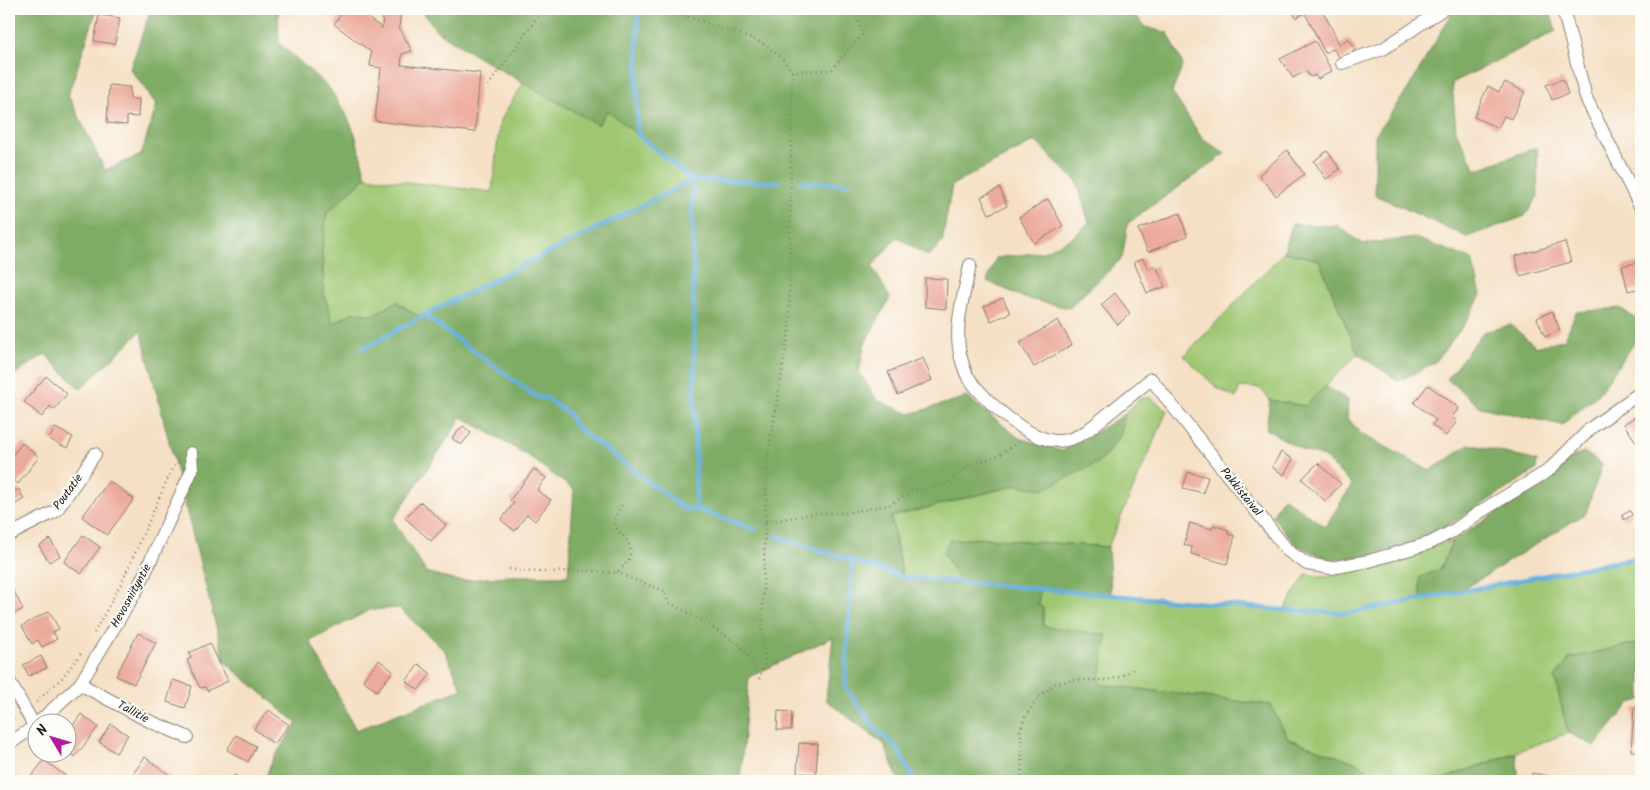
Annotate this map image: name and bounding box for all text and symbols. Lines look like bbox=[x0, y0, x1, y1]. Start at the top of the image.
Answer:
street label: Pakkistaival bbox=[1215, 463, 1267, 521]
street label: Poutatie bbox=[48, 469, 88, 514]
street label: Hevosniityntie bbox=[106, 560, 157, 632]
street label: Tallitie bbox=[114, 696, 153, 729]
north arrow bbox=[28, 712, 78, 762]
text: N bbox=[31, 720, 54, 741]

